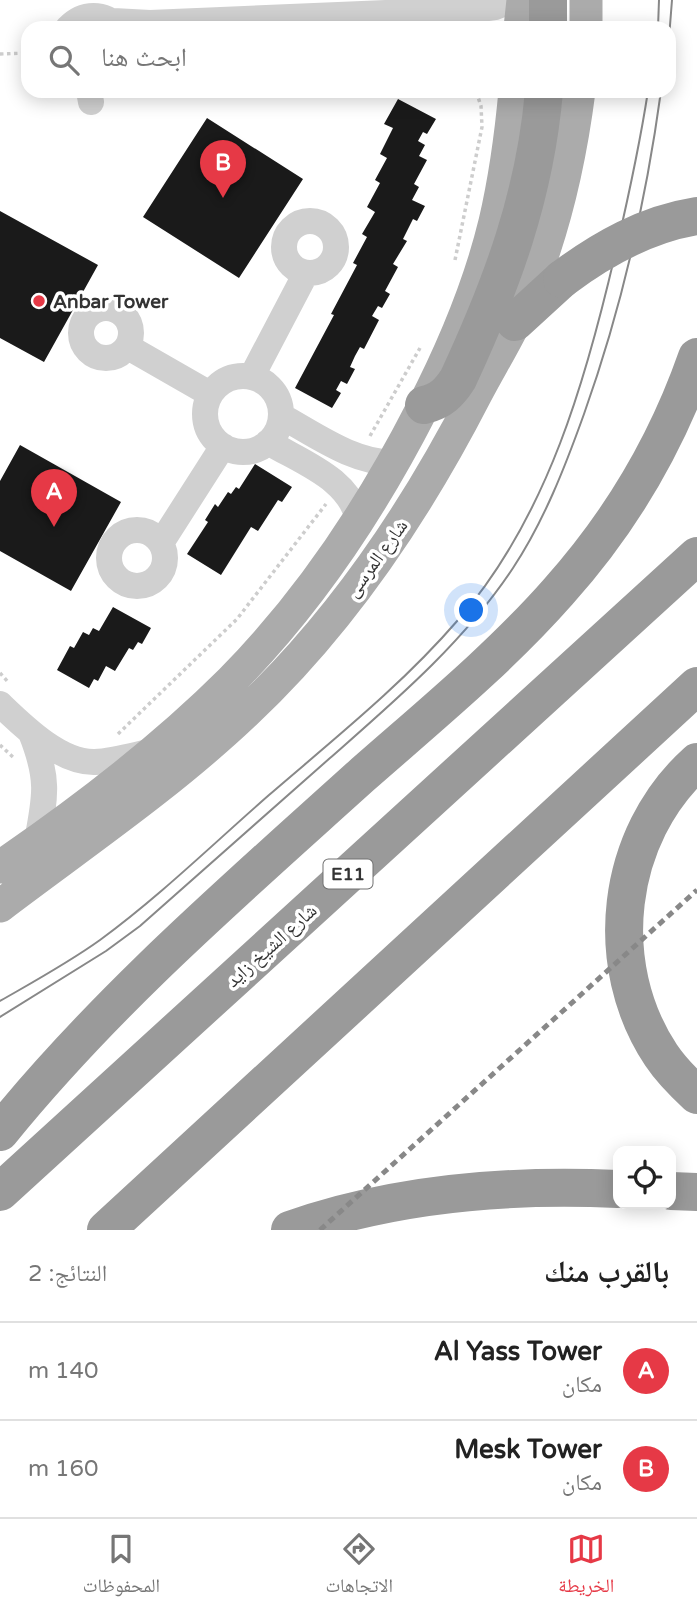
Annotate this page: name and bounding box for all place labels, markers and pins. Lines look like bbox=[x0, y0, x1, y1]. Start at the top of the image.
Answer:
pin: B bbox=[200, 140, 246, 198]
place label: Anbar Tower bbox=[53, 291, 169, 313]
marker: Anbar Tower bbox=[31, 293, 47, 309]
pin: A bbox=[31, 469, 77, 527]

